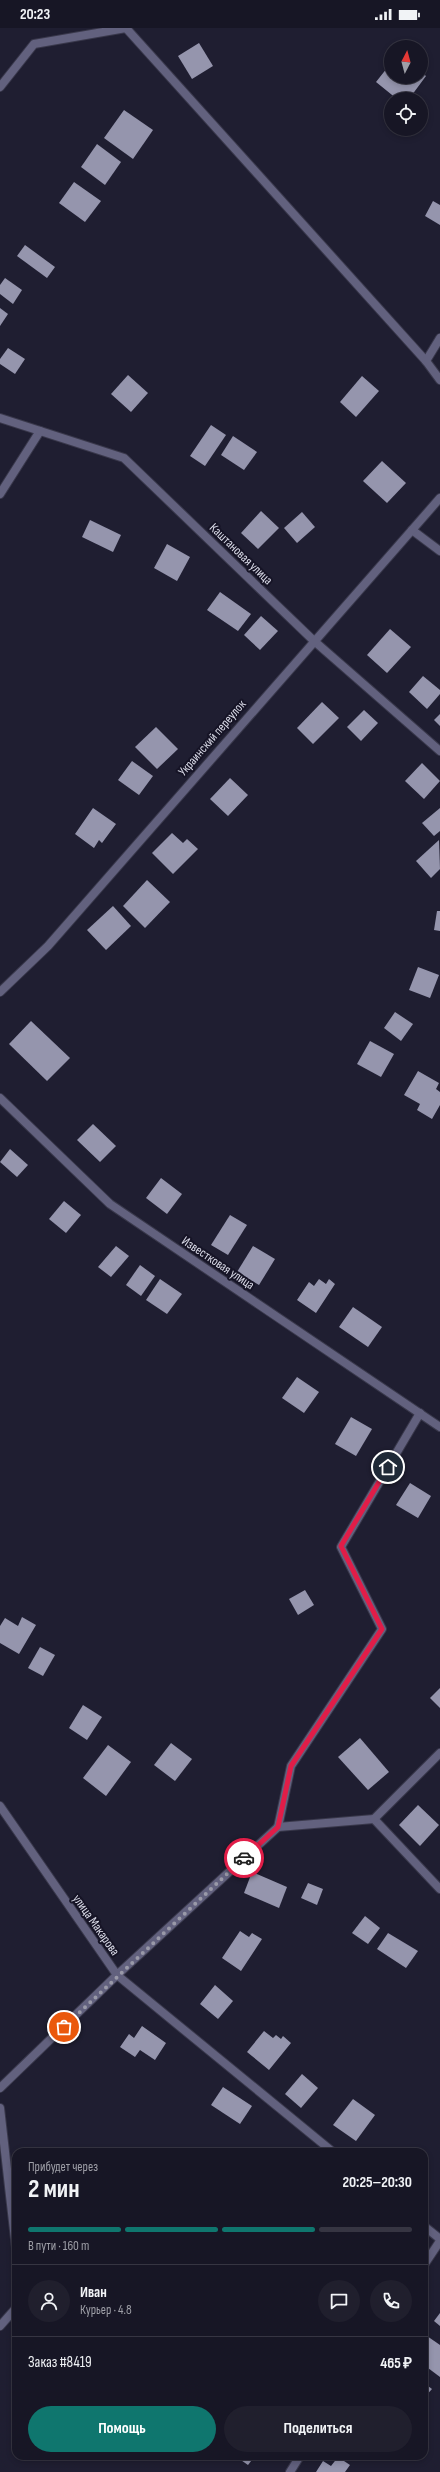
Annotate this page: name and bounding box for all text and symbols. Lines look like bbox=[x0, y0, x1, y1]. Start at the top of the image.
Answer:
text: 20:23 bbox=[20, 5, 50, 24]
north arrow bbox=[384, 40, 428, 84]
map controls bbox=[384, 40, 428, 136]
button: locate bbox=[384, 92, 428, 136]
street label: Каштановая улица bbox=[206, 520, 276, 588]
street label: Украинский переулок bbox=[175, 697, 249, 779]
street label: Известковая улица bbox=[179, 1233, 257, 1293]
pin bbox=[371, 1450, 405, 1484]
icon: home bbox=[377, 1456, 399, 1478]
courier bbox=[224, 1838, 264, 1878]
icon: car bbox=[233, 1847, 255, 1869]
street label: улица Макарова bbox=[69, 1891, 123, 1959]
pin bbox=[47, 2010, 81, 2044]
icon: bag bbox=[53, 2016, 75, 2038]
text: Прибудет через bbox=[28, 2159, 98, 2175]
text: 20:25–20:30 bbox=[343, 2173, 412, 2192]
text: 2 мин bbox=[28, 2174, 80, 2205]
text: В пути · 160 m bbox=[28, 2238, 89, 2254]
button: person bbox=[28, 2280, 70, 2322]
button: chat bbox=[318, 2280, 360, 2322]
button: phone bbox=[370, 2280, 412, 2322]
text: Иван bbox=[80, 2283, 107, 2302]
text: Курьер · 4.8 bbox=[80, 2302, 132, 2318]
text: Заказ #8419 bbox=[28, 2353, 92, 2372]
text: 465 ₽ bbox=[380, 2354, 412, 2373]
button: Помощь bbox=[28, 2406, 216, 2452]
button: Поделиться bbox=[224, 2406, 412, 2452]

